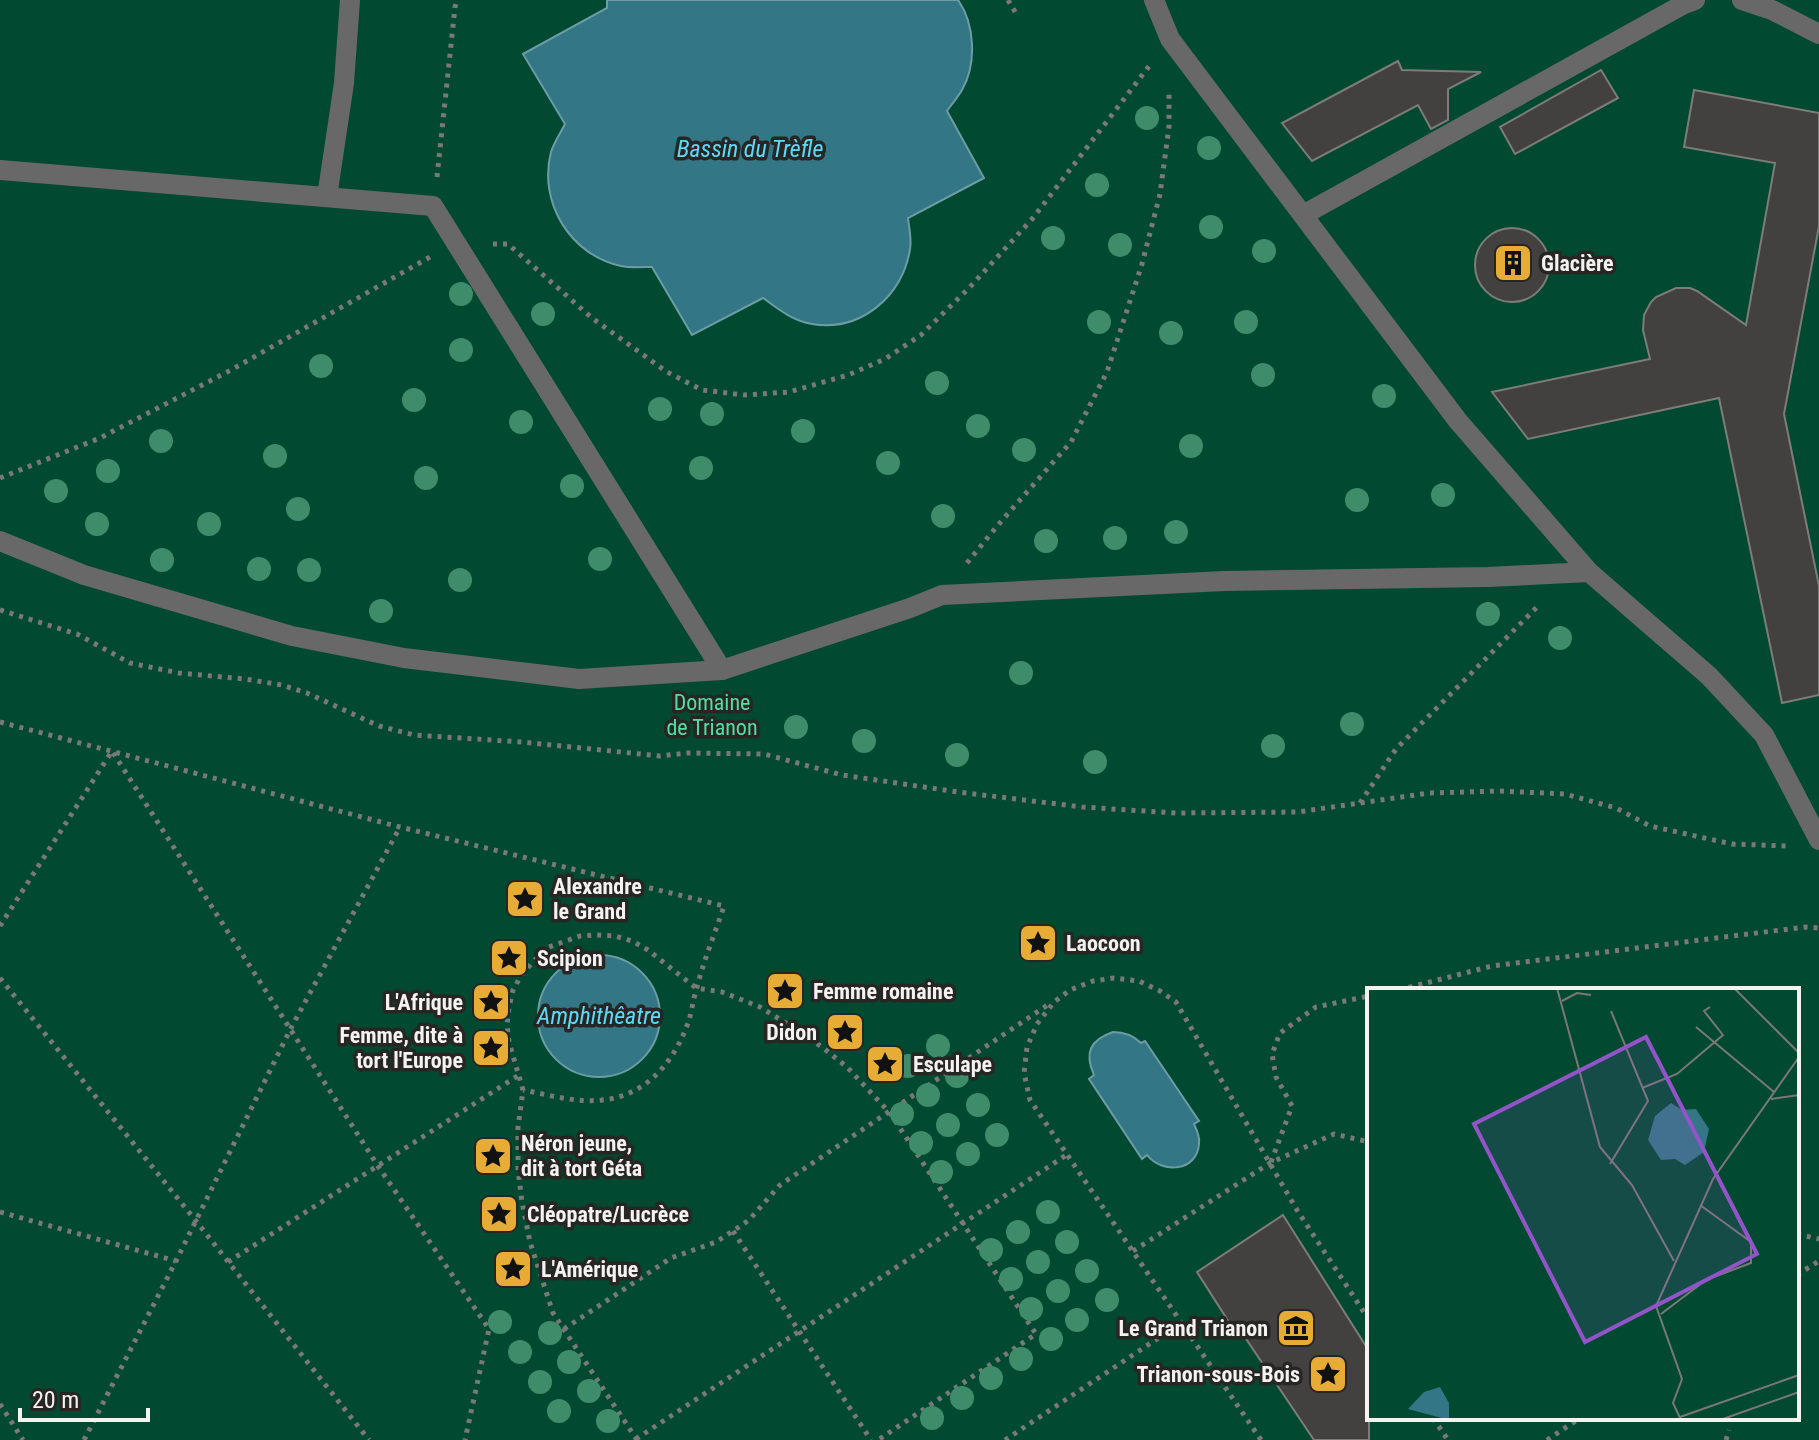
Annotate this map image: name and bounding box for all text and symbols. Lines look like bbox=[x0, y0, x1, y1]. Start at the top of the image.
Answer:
water label: Bassin du Trèfle bbox=[677, 135, 823, 163]
building icon: Glacière bbox=[1492, 242, 1534, 284]
place label: Glacière bbox=[1541, 251, 1614, 276]
park label: Domaine de Trianon bbox=[666, 690, 758, 740]
place label: Alexandre le Grand bbox=[553, 874, 642, 924]
place icon: Alexandre le Grand bbox=[504, 878, 546, 920]
place icon: Laocoon bbox=[1017, 922, 1059, 964]
place label: Laocoon bbox=[1066, 931, 1141, 956]
place icon: Scipion bbox=[488, 937, 530, 979]
place label: Scipion bbox=[537, 946, 603, 971]
place icon: Femme romaine bbox=[764, 970, 806, 1012]
place label: Femme romaine bbox=[813, 979, 953, 1004]
place icon: L'Afrique bbox=[470, 981, 512, 1023]
inset map bbox=[1367, 988, 1799, 1420]
place label: L'Afrique bbox=[385, 990, 463, 1015]
water label: Amphithêatre bbox=[536, 1002, 661, 1030]
place icon: Didon bbox=[824, 1011, 866, 1053]
place label: Didon bbox=[766, 1020, 817, 1045]
place label: Femme, dite à tort l'Europe bbox=[339, 1023, 463, 1073]
place icon: Femme, dite à tort l'Europe bbox=[470, 1027, 512, 1069]
place icon: Esculape bbox=[864, 1043, 906, 1085]
place label: Esculape bbox=[913, 1052, 992, 1077]
place label: Néron jeune, dit à tort Géta bbox=[521, 1131, 642, 1181]
place icon: Néron jeune, dit à tort Géta bbox=[472, 1135, 514, 1177]
place icon: Cléopatre/Lucrèce bbox=[478, 1193, 520, 1235]
place label: Cléopatre/Lucrèce bbox=[527, 1202, 689, 1227]
place icon: L'Amérique bbox=[492, 1248, 534, 1290]
place label: L'Amérique bbox=[541, 1257, 638, 1282]
museum icon: Le Grand Trianon bbox=[1275, 1307, 1317, 1349]
place label: Le Grand Trianon bbox=[1118, 1316, 1268, 1341]
place icon: Trianon-sous-Bois bbox=[1307, 1353, 1349, 1395]
place label: Trianon-sous-Bois bbox=[1137, 1362, 1300, 1387]
scale bar bbox=[20, 1372, 148, 1422]
text: 20 m bbox=[32, 1386, 79, 1414]

